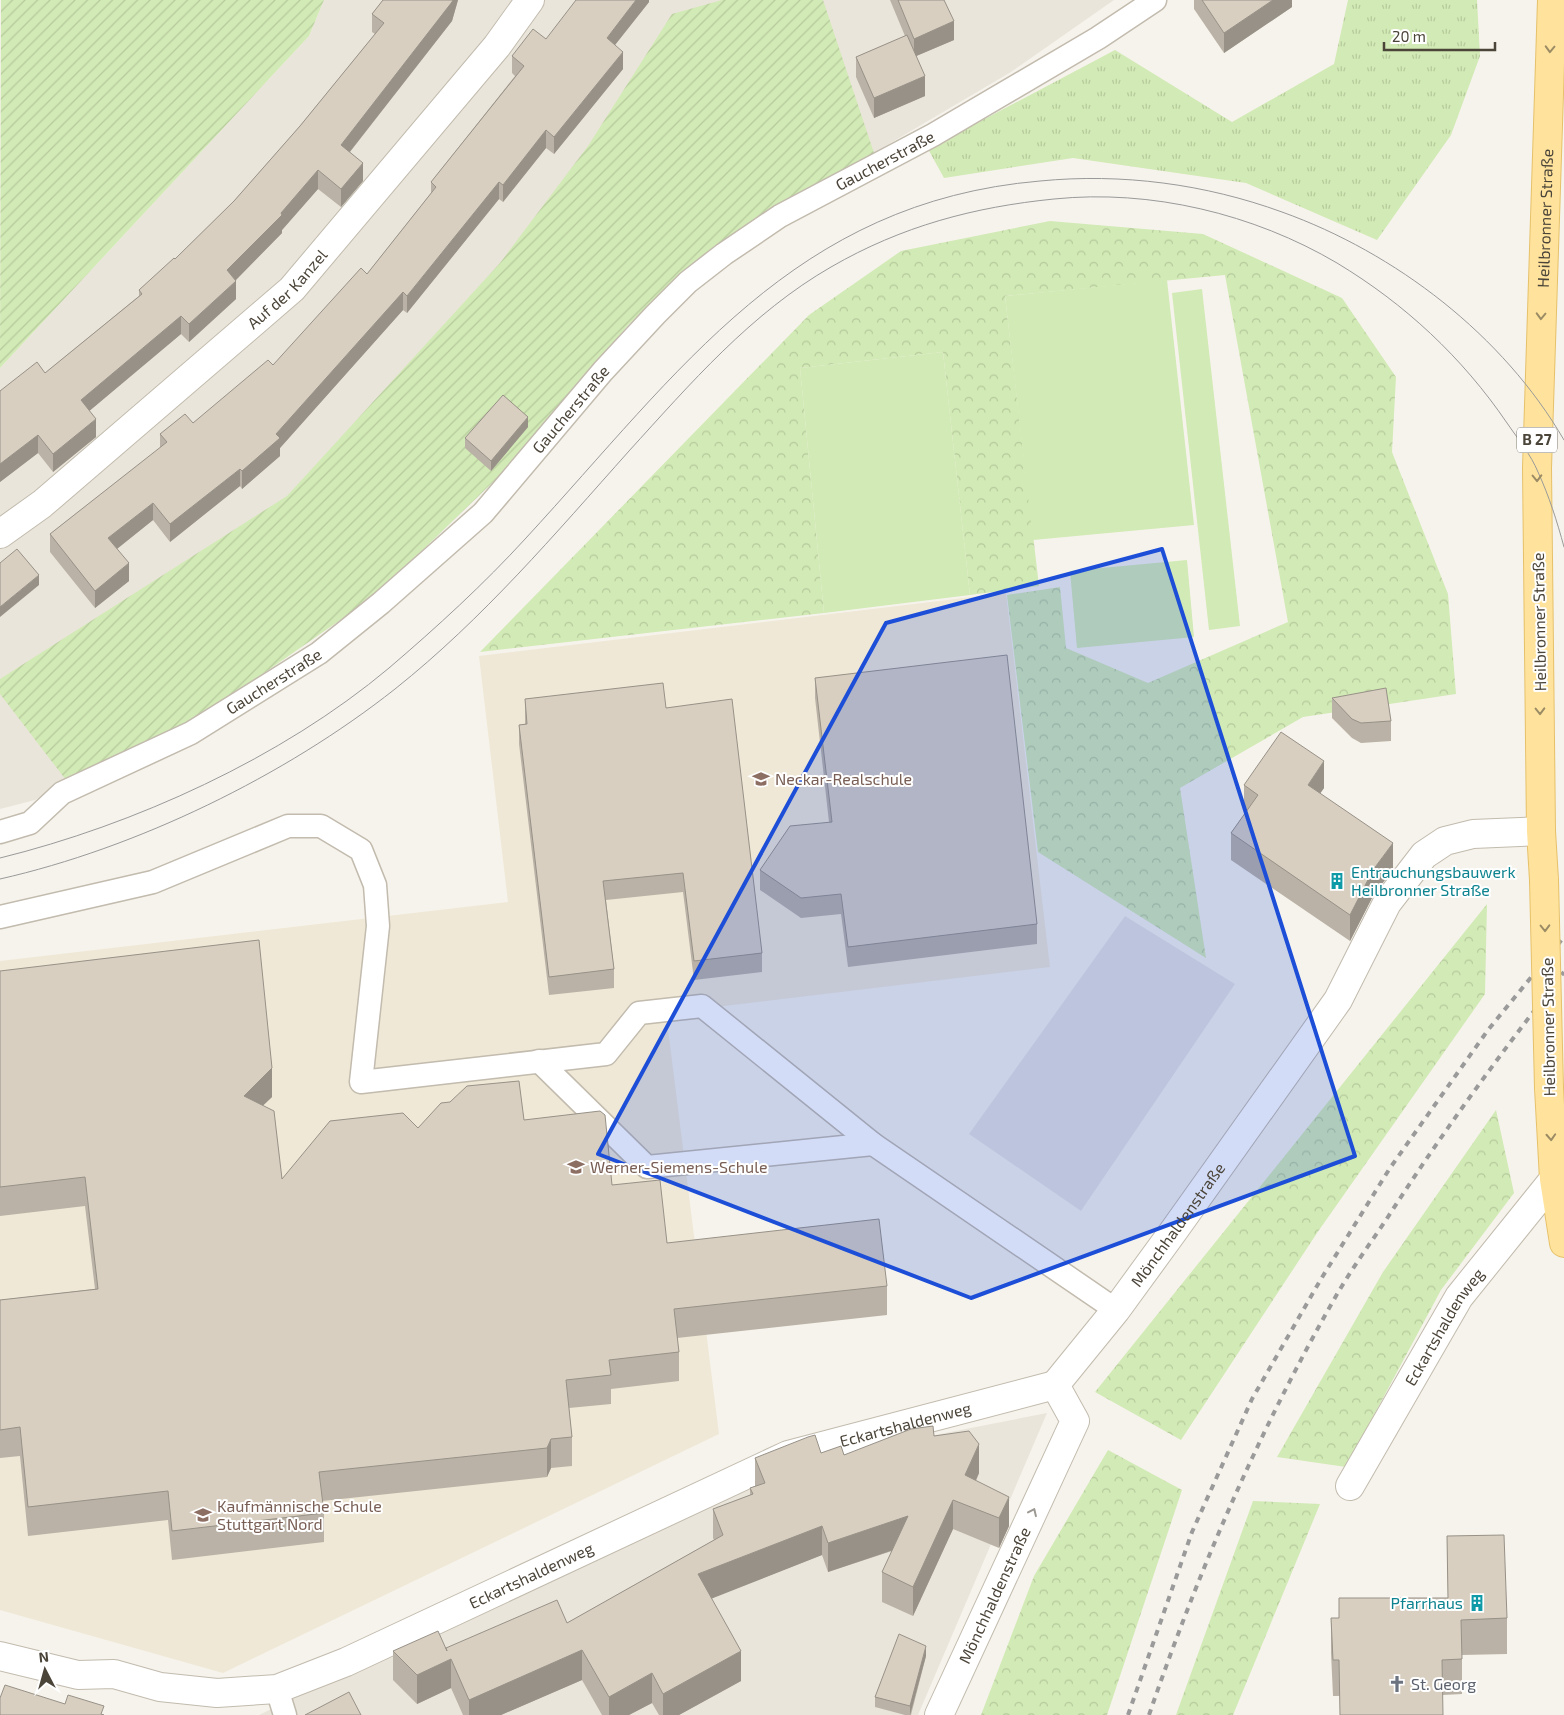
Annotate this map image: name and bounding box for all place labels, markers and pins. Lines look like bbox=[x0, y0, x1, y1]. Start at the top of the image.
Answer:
school or university icon: Neckar-Realschule bbox=[751, 769, 771, 789]
place label: Neckar-Realschule bbox=[775, 769, 912, 788]
place label: Entrauchungsbauwerk Heilbronner Straße bbox=[1351, 862, 1516, 899]
building icon: Entrauchungsbauwerk Heilbronner Straße bbox=[1327, 871, 1347, 891]
school or university icon: Werner-Siemens-Schule bbox=[566, 1157, 586, 1177]
place label: Werner-Siemens-Schule bbox=[590, 1157, 768, 1176]
place label: Kaufmännische Schule Stuttgart Nord bbox=[217, 1496, 382, 1533]
school or university icon: Kaufmännische Schule Stuttgart Nord bbox=[193, 1505, 213, 1525]
place label: Pfarrhaus bbox=[1391, 1593, 1463, 1612]
building icon: Pfarrhaus bbox=[1467, 1593, 1487, 1613]
church icon: St. Georg bbox=[1387, 1674, 1407, 1694]
place label: St. Georg bbox=[1411, 1674, 1476, 1693]

